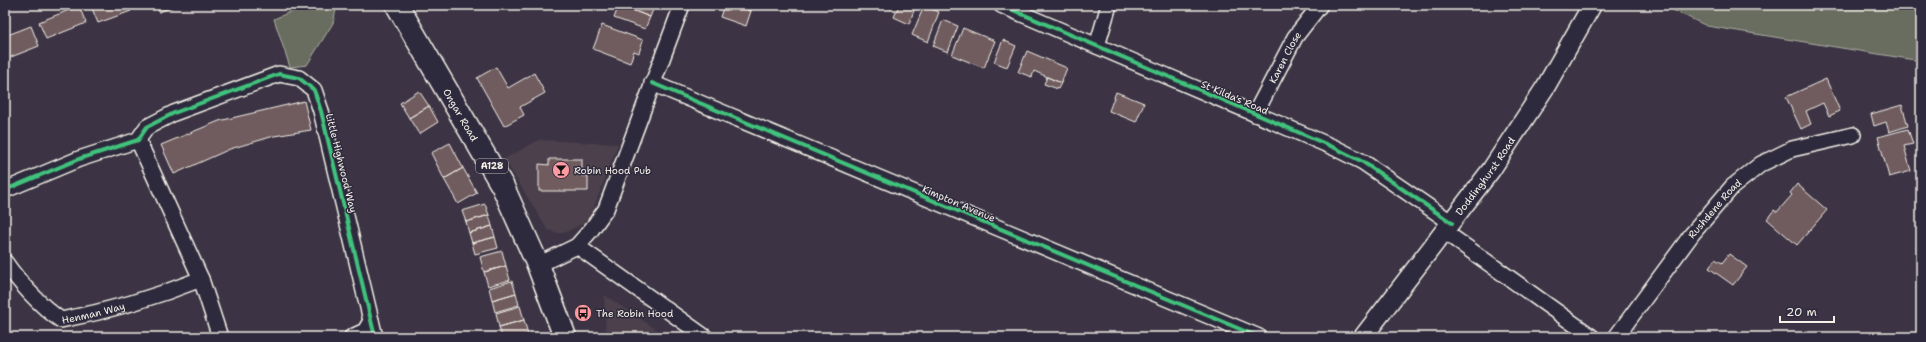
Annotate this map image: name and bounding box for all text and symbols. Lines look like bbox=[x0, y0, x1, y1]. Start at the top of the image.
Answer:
street label: Karen Close bbox=[1266, 29, 1304, 86]
street label: St Kilda's Road bbox=[1199, 77, 1271, 118]
street label: Ongar Road bbox=[440, 86, 481, 144]
street label: Little Highwood Way bbox=[323, 112, 360, 214]
street label: Doddinghurst Road bbox=[1453, 134, 1518, 218]
road number: A128 bbox=[476, 159, 508, 173]
bar icon: Robin Hood Pub bbox=[551, 160, 571, 180]
place label: Robin Hood Pub bbox=[574, 164, 651, 177]
street label: Rushdene Road bbox=[1685, 176, 1745, 241]
street label: Kimpton Avenue bbox=[920, 182, 998, 225]
scale bar bbox=[1780, 298, 1834, 324]
street label: Henman Way bbox=[61, 299, 127, 327]
bus stop icon: The Robin Hood bbox=[573, 303, 593, 323]
text: 20 m bbox=[1786, 304, 1817, 320]
place label: The Robin Hood bbox=[596, 307, 674, 320]

